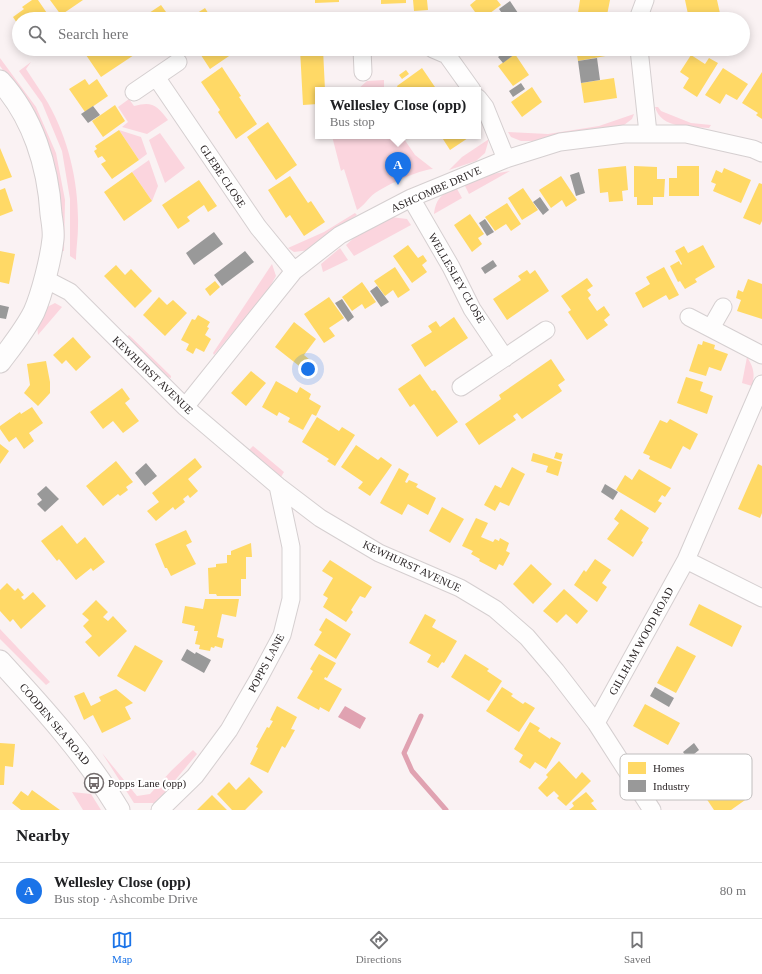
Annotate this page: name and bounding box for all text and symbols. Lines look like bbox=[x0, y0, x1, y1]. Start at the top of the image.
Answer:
search box bbox=[12, 12, 750, 56]
icon: search bbox=[26, 23, 48, 45]
text: Search here bbox=[58, 26, 128, 42]
popup bbox=[315, 87, 481, 139]
text: Wellesley Close (opp) bbox=[330, 97, 466, 113]
text: Bus stop bbox=[330, 114, 375, 129]
street label: GLEBE CLOSE bbox=[198, 142, 249, 210]
pin: A bbox=[385, 152, 411, 185]
street label: ASHCOMBE DRIVE bbox=[389, 163, 483, 215]
street label: WELLESLEY CLOSE bbox=[426, 231, 488, 325]
street label: KEWHURST AVENUE bbox=[110, 334, 196, 417]
your location bbox=[298, 359, 318, 379]
street label: KEWHURST AVENUE bbox=[361, 538, 463, 594]
street label: GILLHAM WOOD ROAD bbox=[606, 585, 676, 697]
street label: POPPS LANE bbox=[246, 631, 287, 694]
street label: COODEN SEA ROAD bbox=[17, 681, 93, 767]
legend bbox=[620, 754, 752, 800]
text: Homes bbox=[653, 762, 684, 774]
bus stop icon: Popps Lane (opp) bbox=[83, 772, 105, 794]
place label: Popps Lane (opp) bbox=[108, 777, 187, 790]
text: Industry bbox=[653, 780, 690, 792]
text: Nearby bbox=[16, 826, 70, 845]
text: Wellesley Close (opp) bbox=[54, 874, 191, 890]
text: A bbox=[24, 883, 34, 898]
text: 80 m bbox=[720, 883, 746, 898]
text: Bus stop · Ashcombe Drive bbox=[54, 891, 198, 906]
tab: Map bbox=[111, 929, 133, 965]
tab: Directions bbox=[356, 929, 401, 965]
tab: Saved bbox=[624, 929, 651, 965]

